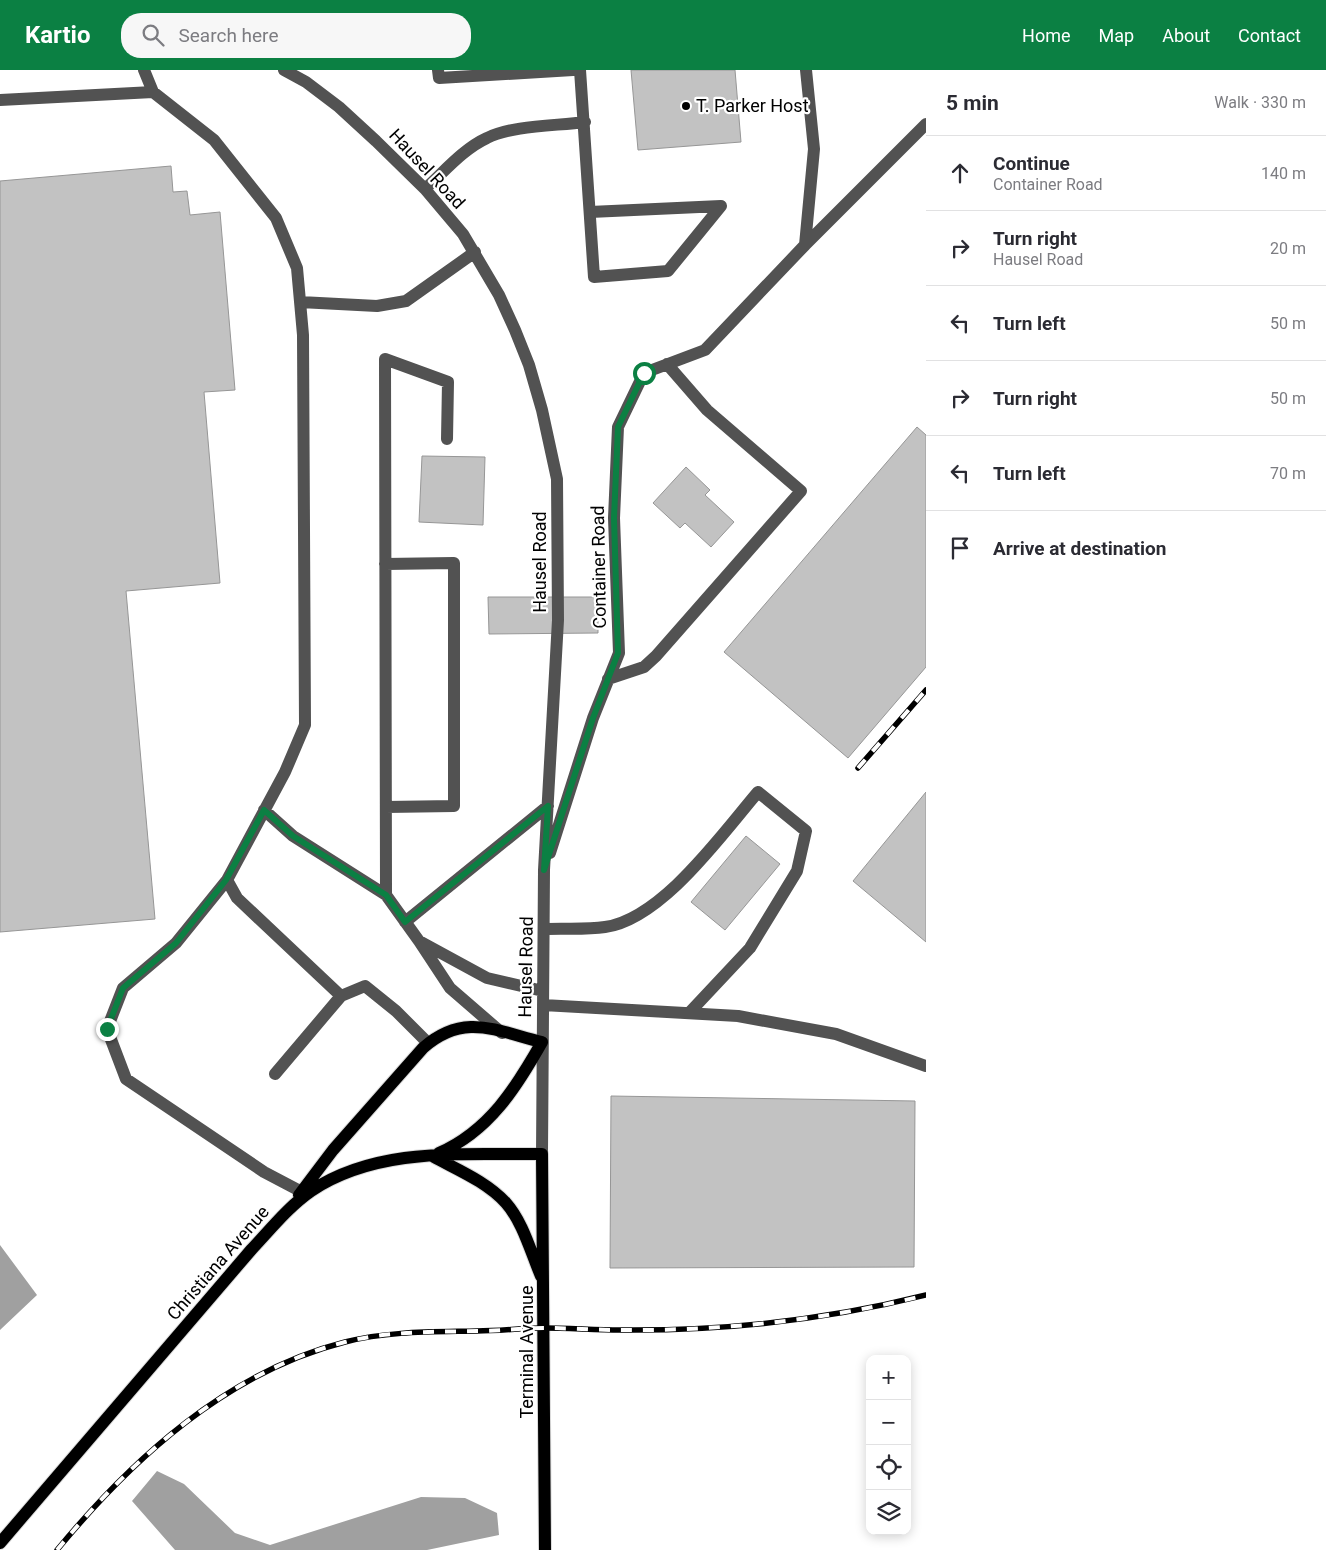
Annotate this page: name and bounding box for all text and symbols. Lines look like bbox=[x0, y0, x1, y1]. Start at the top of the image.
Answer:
search box bbox=[121, 13, 471, 58]
text: Kartio bbox=[25, 21, 91, 49]
icon: search bbox=[139, 21, 167, 49]
text: Search here bbox=[179, 24, 278, 47]
text: Home bbox=[1022, 25, 1071, 46]
text: Map bbox=[1099, 25, 1134, 46]
text: About bbox=[1162, 25, 1210, 46]
text: Contact bbox=[1238, 25, 1301, 46]
text: 5 min bbox=[946, 91, 999, 115]
text: Walk · 330 m bbox=[1214, 93, 1306, 112]
place label: T. Parker Host bbox=[696, 95, 809, 116]
marker: T. Parker Host bbox=[680, 100, 692, 112]
street label: Hausel Road bbox=[385, 124, 470, 213]
text: Continue bbox=[993, 152, 1070, 175]
icon: ahead bbox=[946, 159, 974, 187]
text: 140 m bbox=[1261, 164, 1306, 183]
text: Container Road bbox=[993, 175, 1103, 194]
text: Turn right bbox=[993, 227, 1077, 250]
icon: right bbox=[946, 234, 974, 262]
text: 20 m bbox=[1270, 239, 1306, 258]
text: Hausel Road bbox=[993, 250, 1083, 269]
icon: left bbox=[946, 309, 974, 337]
text: Turn left bbox=[993, 312, 1066, 335]
text: 50 m bbox=[1270, 314, 1306, 333]
route start bbox=[633, 362, 656, 385]
icon: right bbox=[946, 384, 974, 412]
text: Turn right bbox=[993, 387, 1077, 410]
text: 50 m bbox=[1270, 389, 1306, 408]
icon: left bbox=[946, 459, 974, 487]
text: Turn left bbox=[993, 462, 1066, 485]
text: 70 m bbox=[1270, 464, 1306, 483]
street label: Container Road bbox=[587, 505, 610, 629]
street label: Hausel Road bbox=[529, 511, 550, 613]
icon: arrive bbox=[946, 534, 974, 562]
text: Arrive at destination bbox=[993, 537, 1166, 560]
street label: Hausel Road bbox=[514, 916, 537, 1018]
route end bbox=[96, 1018, 119, 1041]
street label: Christiana Avenue bbox=[162, 1201, 273, 1324]
street label: Terminal Avenue bbox=[516, 1285, 537, 1419]
map controls bbox=[866, 1355, 911, 1535]
button: + bbox=[866, 1355, 911, 1400]
button: − bbox=[866, 1400, 911, 1445]
button: locate bbox=[866, 1445, 911, 1490]
button: layers bbox=[866, 1490, 911, 1535]

